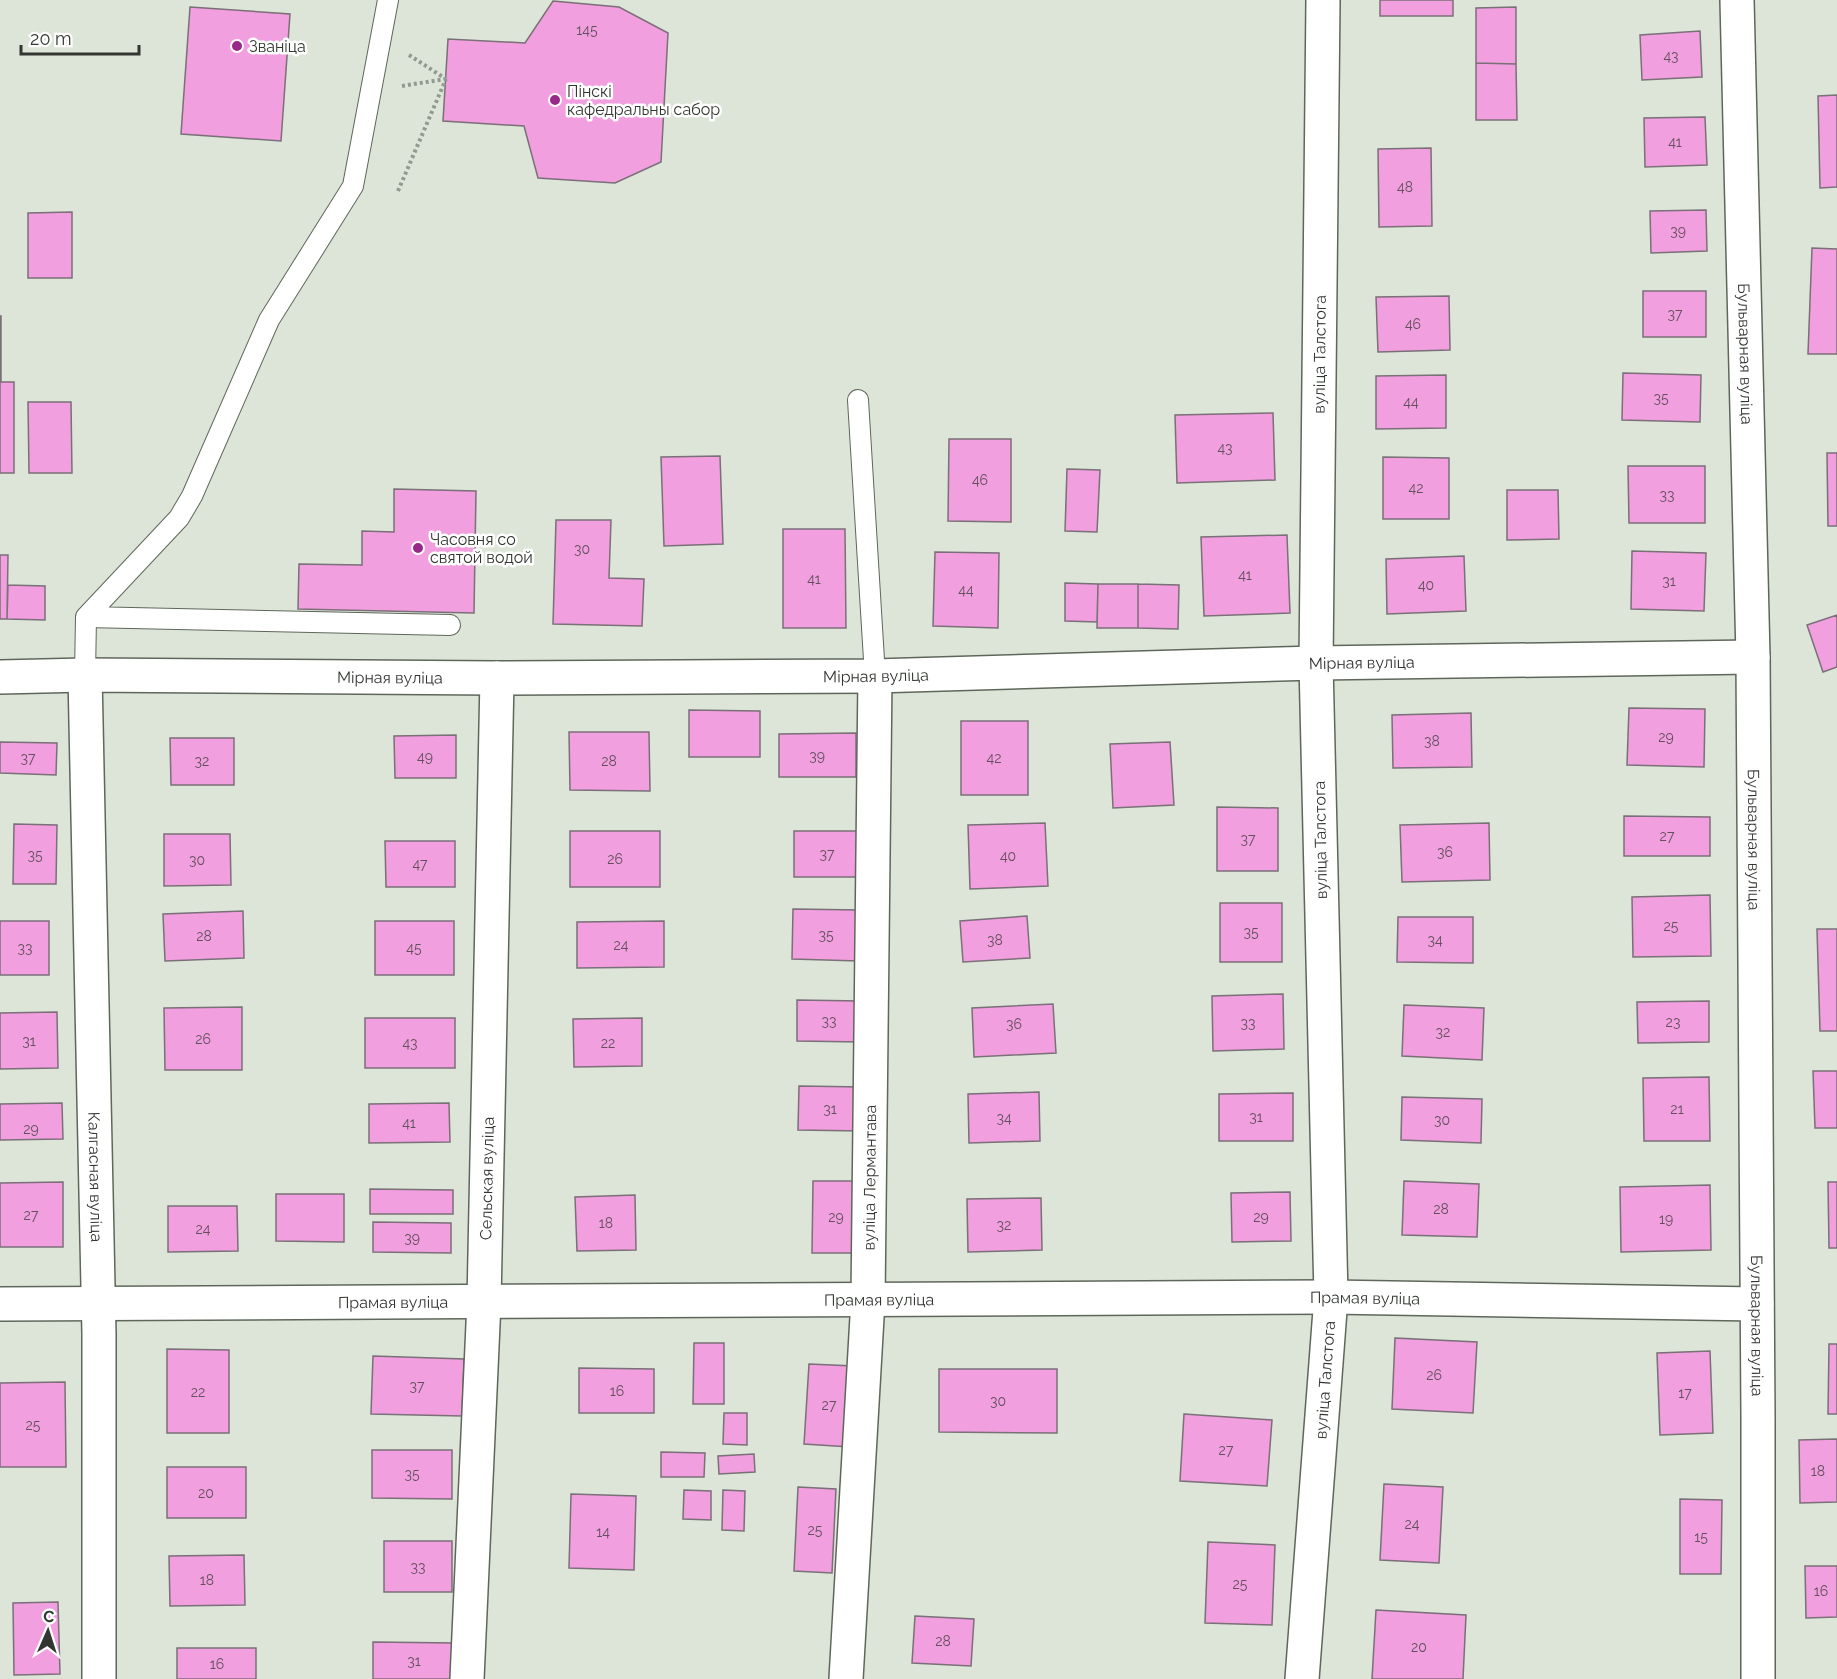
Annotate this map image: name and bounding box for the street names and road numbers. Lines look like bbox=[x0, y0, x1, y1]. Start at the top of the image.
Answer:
street label: Бульварная вуліца bbox=[1734, 283, 1756, 425]
street label: вуліца Талстога bbox=[1310, 295, 1330, 414]
street label: Мірная вуліца bbox=[1309, 653, 1415, 673]
street label: Мірная вуліца bbox=[823, 665, 929, 686]
street label: Мірная вуліца bbox=[337, 668, 443, 688]
street label: Бульварная вуліца bbox=[1744, 769, 1764, 911]
street label: вуліца Талстога bbox=[1310, 781, 1331, 899]
street label: вуліца Лермантава bbox=[860, 1105, 880, 1251]
street label: Калгасная вуліца bbox=[84, 1112, 106, 1242]
street label: Сельская вуліца bbox=[476, 1117, 498, 1240]
street label: Бульварная вуліца bbox=[1747, 1255, 1767, 1397]
street label: Прамая вуліца bbox=[1310, 1288, 1420, 1308]
street label: Прамая вуліца bbox=[824, 1290, 934, 1310]
street label: Прамая вуліца bbox=[338, 1293, 448, 1312]
street label: вуліца Талстога bbox=[1311, 1320, 1339, 1440]

